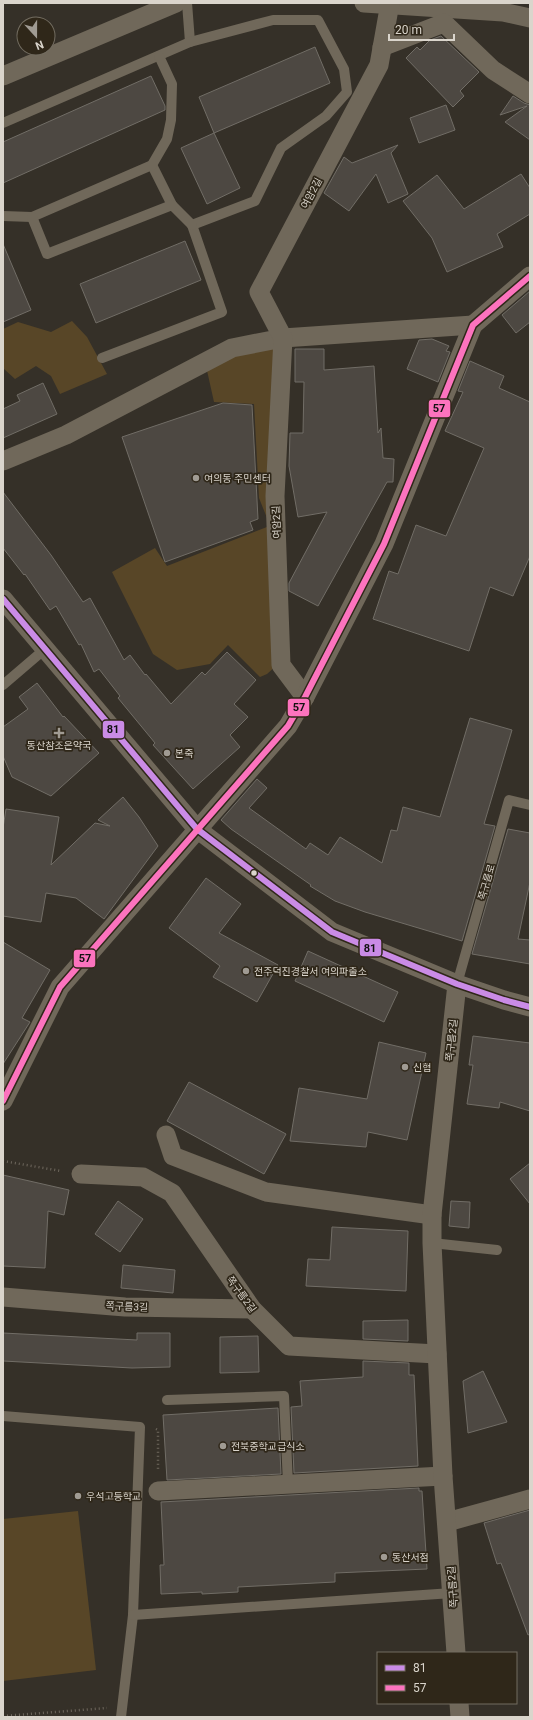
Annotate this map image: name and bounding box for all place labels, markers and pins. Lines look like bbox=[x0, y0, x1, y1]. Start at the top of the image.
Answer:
marker: 여의동 주민센터 bbox=[191, 473, 201, 483]
place label: 여의동 주민센터 bbox=[204, 473, 271, 484]
marker: 동산참조은약국 bbox=[54, 728, 64, 738]
place label: 동산참조은약국 bbox=[27, 740, 91, 751]
marker: 본죽 bbox=[162, 748, 172, 758]
place label: 본죽 bbox=[175, 748, 193, 759]
unlabelled marker bbox=[249, 868, 259, 878]
marker: 전주덕진경찰서 여의파출소 bbox=[241, 966, 251, 976]
place label: 전주덕진경찰서 여의파출소 bbox=[254, 966, 367, 977]
marker: 신협 bbox=[400, 1062, 410, 1072]
place label: 신협 bbox=[413, 1062, 431, 1073]
marker: 전북중학교급식소 bbox=[218, 1441, 228, 1451]
place label: 전북중학교급식소 bbox=[231, 1441, 305, 1452]
marker: 우석고등학교 bbox=[73, 1491, 83, 1501]
place label: 우석고등학교 bbox=[86, 1491, 141, 1502]
marker: 동산서점 bbox=[379, 1552, 389, 1562]
place label: 동산서점 bbox=[392, 1552, 429, 1563]

